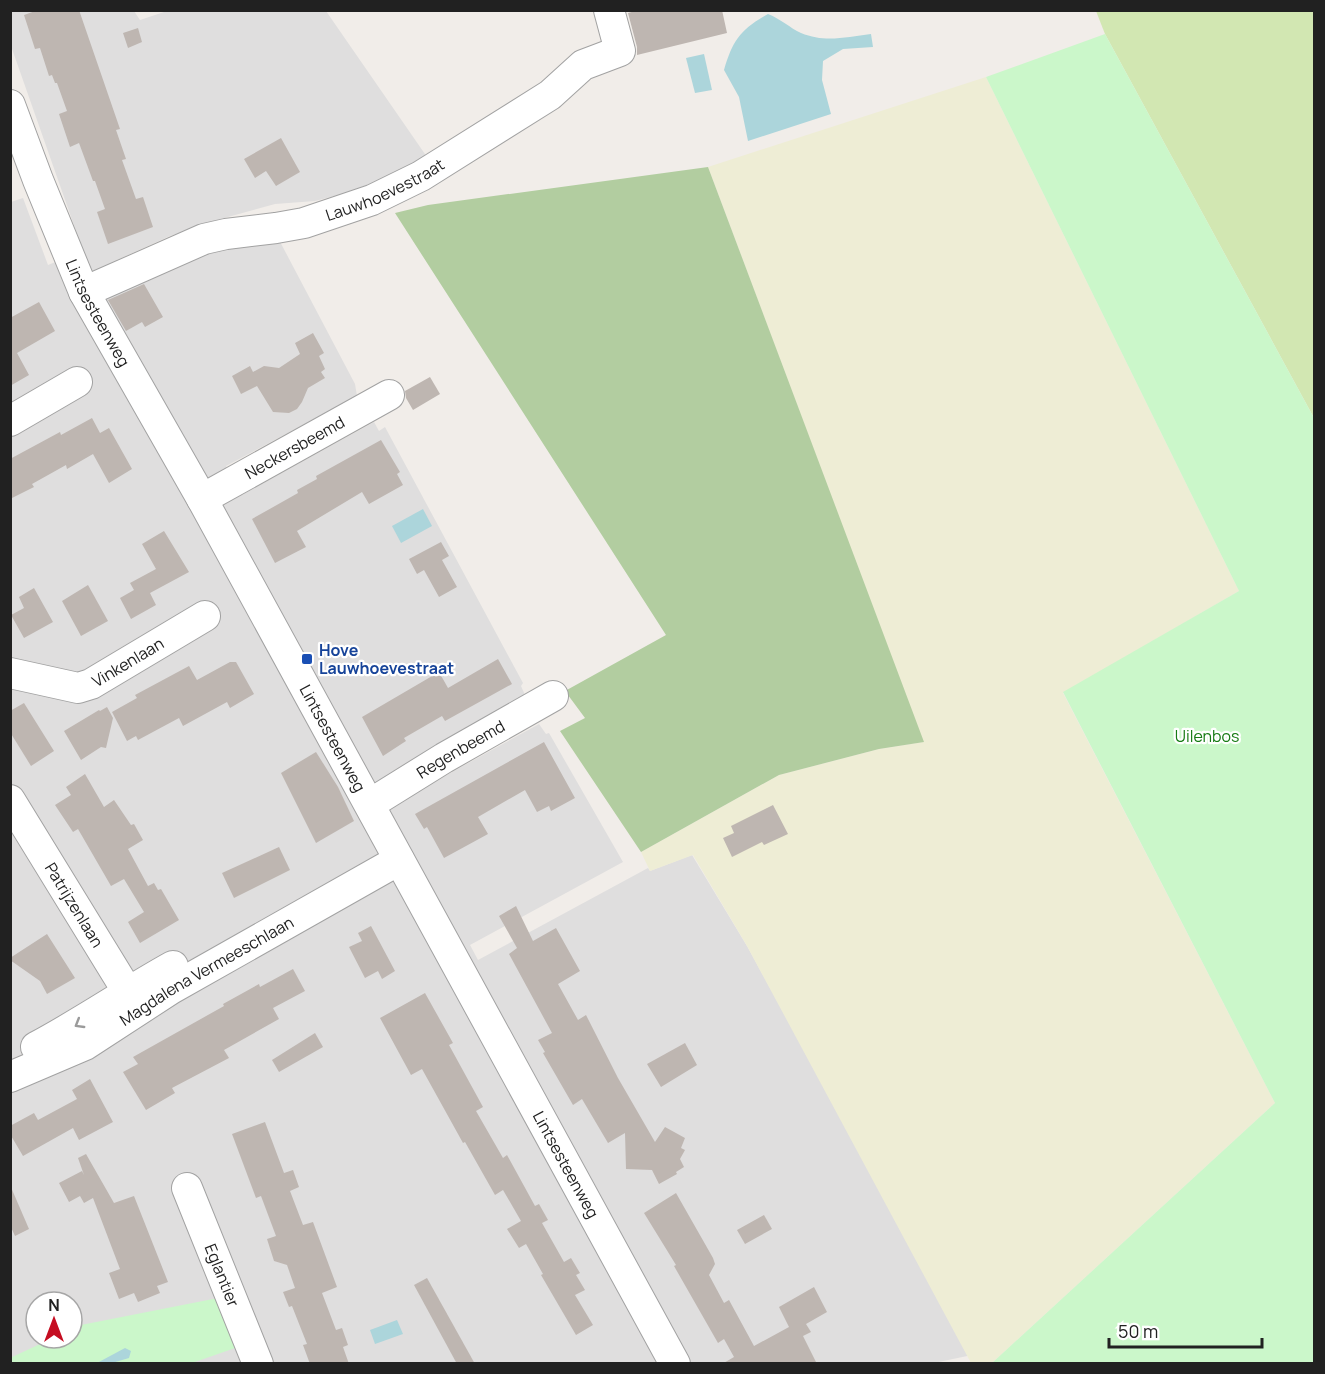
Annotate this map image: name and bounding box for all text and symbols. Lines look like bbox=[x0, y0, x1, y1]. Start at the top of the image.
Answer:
street label: Lauwhoevestraat bbox=[322, 153, 448, 226]
street label: Lintsesteenweg bbox=[61, 256, 135, 371]
street label: Neckersbeemd bbox=[241, 411, 349, 484]
street label: Vinkenlaan bbox=[88, 632, 168, 692]
place label: Hove Lauwhoevestraat bbox=[319, 639, 454, 679]
marker: Hove Lauwhoevestraat bbox=[300, 652, 314, 666]
street label: Lintsesteenweg bbox=[295, 681, 371, 796]
street label: Regenbeemd bbox=[412, 715, 509, 783]
park label: Uilenbos bbox=[1175, 725, 1239, 747]
street label: Patrijzenlaan bbox=[40, 858, 109, 951]
street label: Magdalena Vermeeschlaan bbox=[115, 911, 298, 1031]
one-way arrow bbox=[75, 1016, 85, 1028]
street label: Lintsesteenweg bbox=[528, 1107, 604, 1222]
street label: Eglantier bbox=[200, 1240, 245, 1310]
north arrow bbox=[24, 1290, 84, 1350]
text: N bbox=[48, 1294, 60, 1316]
scale bar bbox=[1109, 1311, 1262, 1349]
text: 50 m bbox=[1118, 1319, 1158, 1343]

